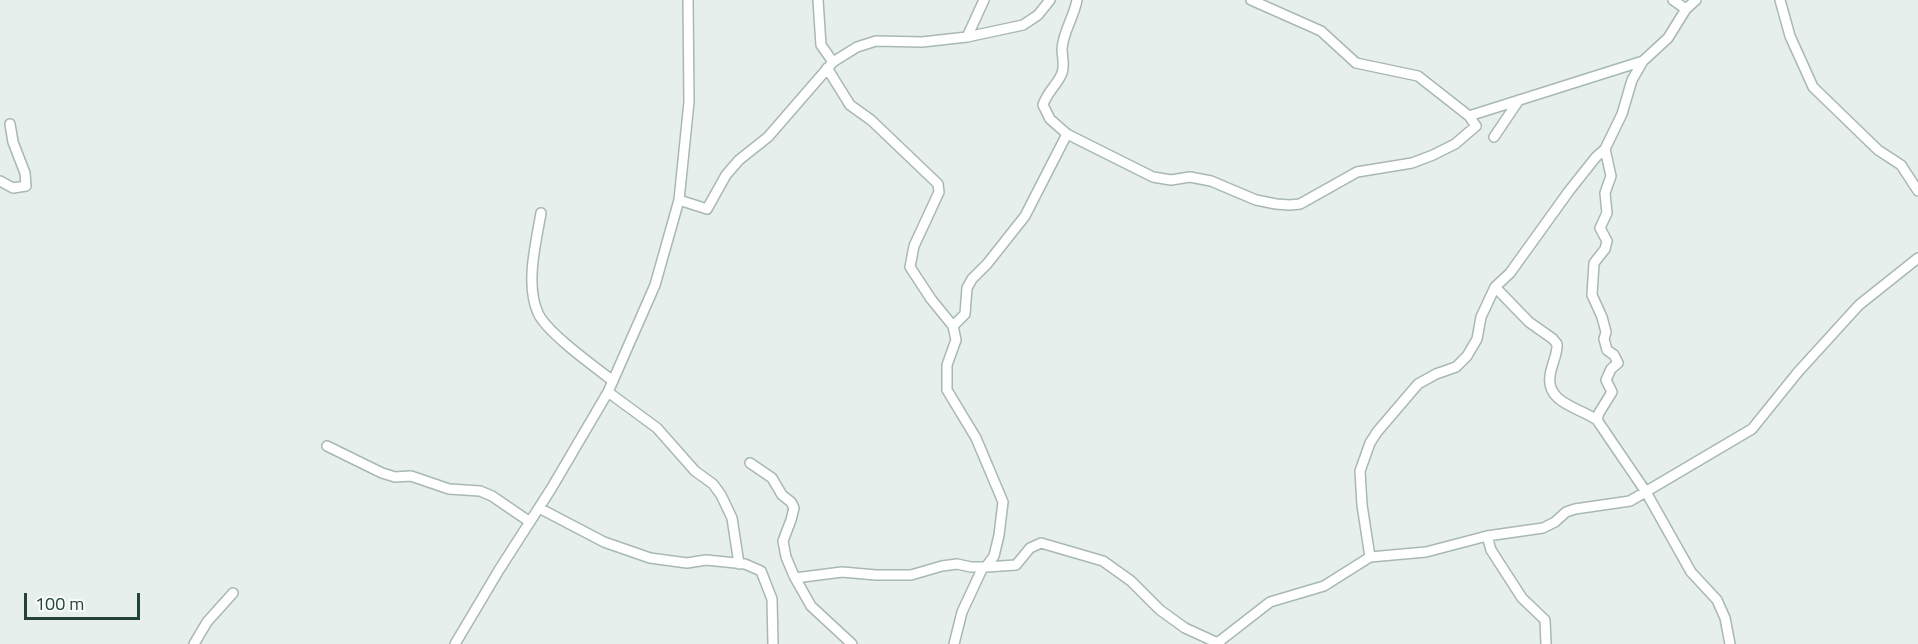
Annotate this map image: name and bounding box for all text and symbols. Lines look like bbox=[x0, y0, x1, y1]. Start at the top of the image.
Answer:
scale bar bbox=[27, 581, 142, 619]
text: 100 m bbox=[35, 590, 84, 617]

